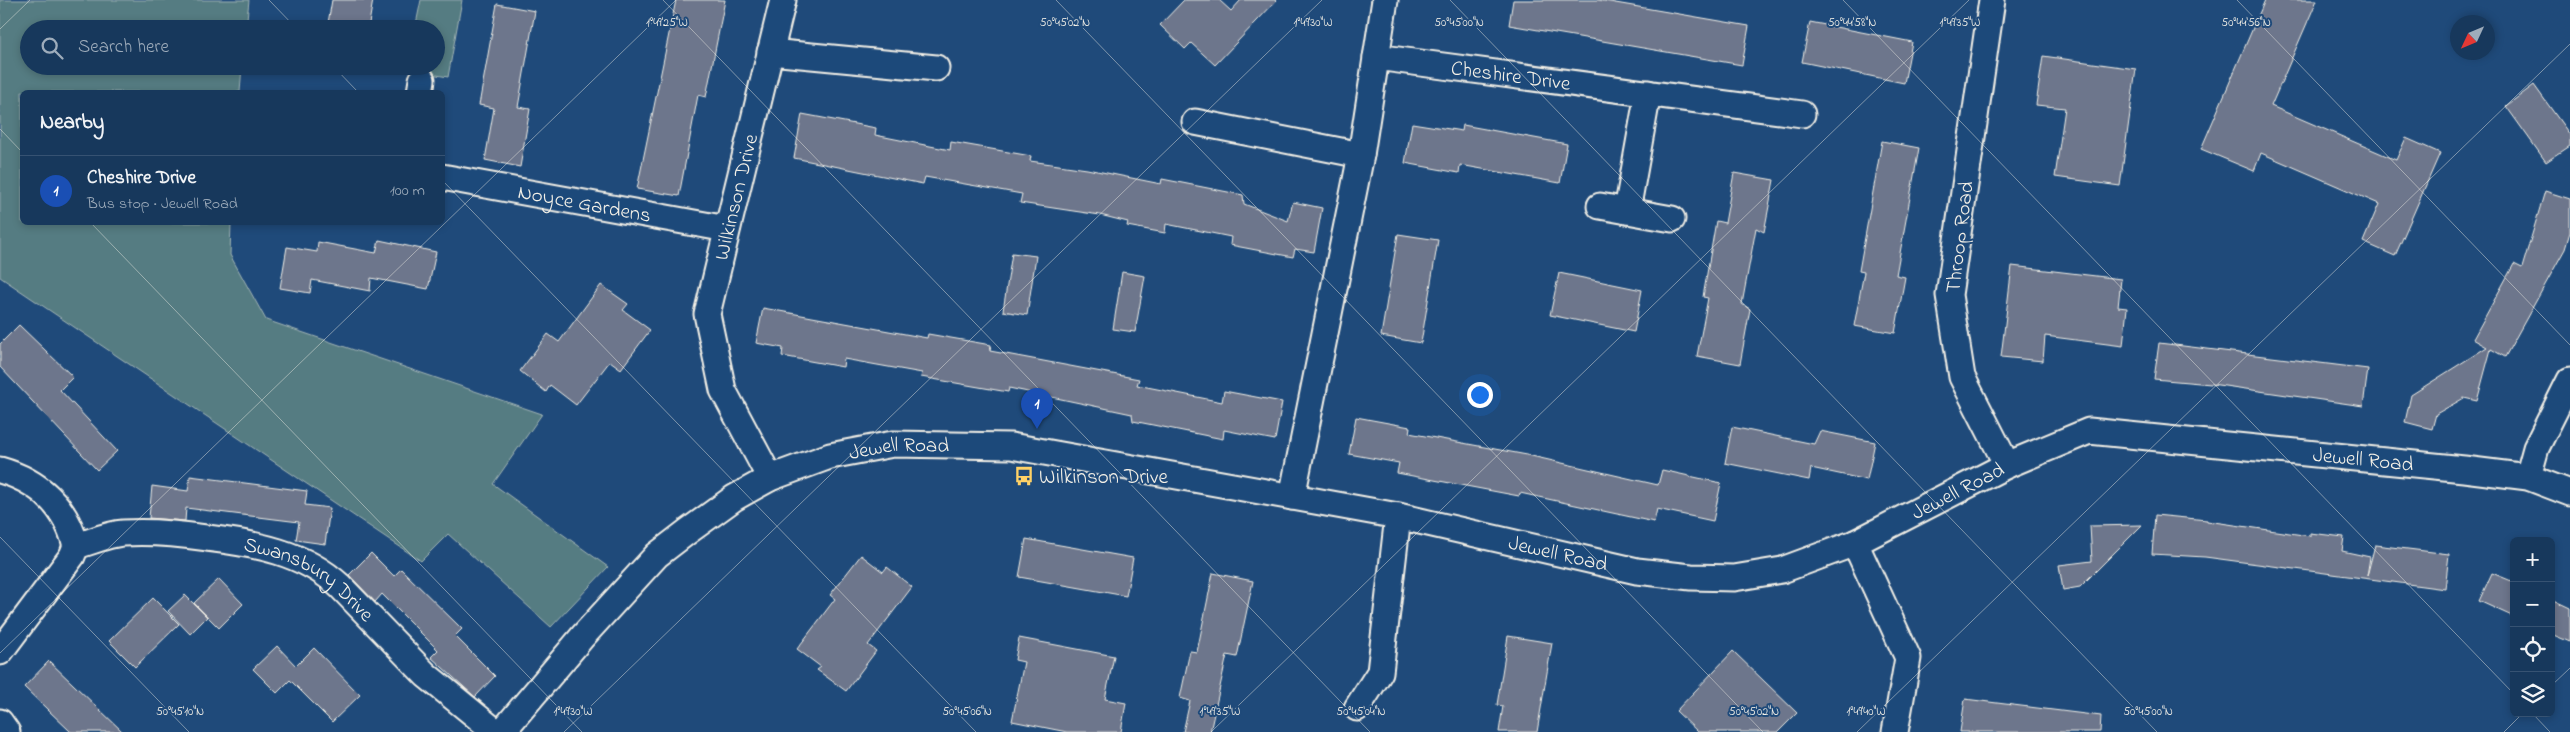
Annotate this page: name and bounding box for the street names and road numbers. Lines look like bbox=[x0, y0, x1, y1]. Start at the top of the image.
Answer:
street label: Cheshire Drive bbox=[1449, 54, 1573, 100]
street label: Wilkinson Drive bbox=[708, 130, 767, 264]
street label: Noyce Gardens bbox=[515, 178, 653, 232]
street label: Throop Road bbox=[1939, 179, 1983, 295]
street label: Jewell Road bbox=[847, 431, 949, 469]
street label: Jewell Road bbox=[2311, 441, 2415, 481]
street label: Jewell Road bbox=[1907, 456, 2010, 529]
street label: Jewell Road bbox=[1505, 529, 1610, 581]
street label: Swansbury Drive bbox=[241, 531, 380, 630]

